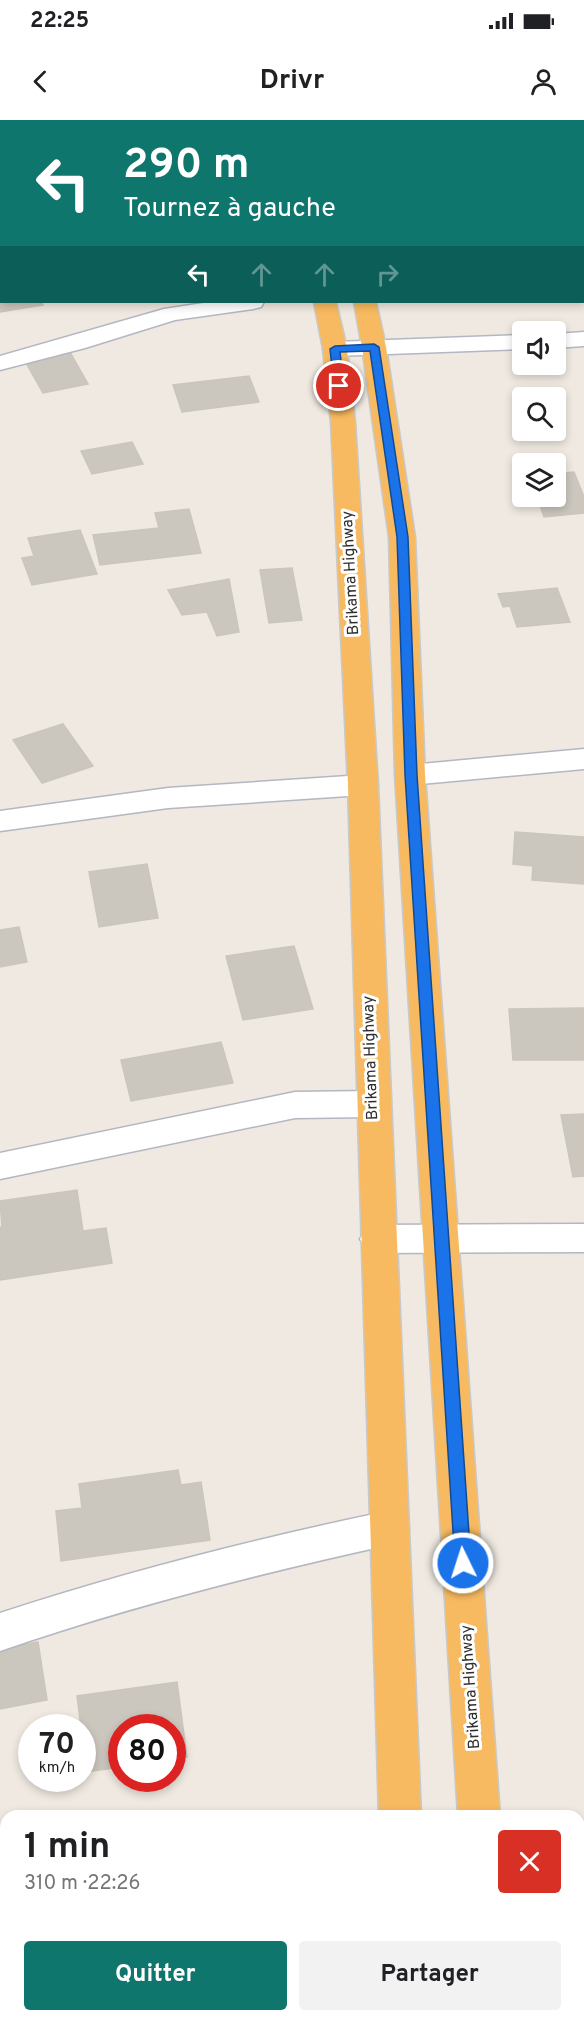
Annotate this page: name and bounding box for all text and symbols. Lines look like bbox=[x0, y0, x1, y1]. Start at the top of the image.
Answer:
text: 22:25 bbox=[30, 8, 89, 35]
text: Drivr bbox=[260, 64, 324, 98]
icon: back bbox=[24, 65, 57, 98]
icon: person bbox=[527, 65, 560, 98]
text: 290 m bbox=[123, 140, 250, 193]
icon: left bbox=[24, 144, 102, 222]
text: Tournez à gauche bbox=[123, 192, 336, 226]
icon: left bbox=[182, 258, 215, 291]
icon: ahead bbox=[245, 258, 278, 291]
icon: ahead bbox=[308, 258, 341, 291]
icon: right bbox=[371, 258, 404, 291]
map controls bbox=[512, 321, 566, 507]
button: sound bbox=[512, 321, 566, 375]
pin bbox=[313, 360, 364, 411]
icon: arrive bbox=[322, 369, 355, 402]
button: search bbox=[512, 387, 566, 441]
button: layers bbox=[512, 453, 566, 507]
street label: Brikama Highway bbox=[338, 510, 364, 636]
street label: Brikama Highway bbox=[359, 995, 383, 1121]
position arrow bbox=[431, 1531, 495, 1595]
street label: Brikama Highway bbox=[457, 1624, 485, 1750]
speed limit sign: 80 bbox=[108, 1714, 186, 1792]
text: 70 bbox=[39, 1727, 75, 1764]
text: km/h bbox=[39, 1759, 75, 1778]
text: 1 min bbox=[24, 1825, 110, 1871]
button: close bbox=[498, 1830, 561, 1893]
text: 310 m · 22:26 bbox=[24, 1871, 141, 1897]
button: Quitter bbox=[24, 1941, 287, 2010]
button: Partager bbox=[299, 1941, 561, 2010]

